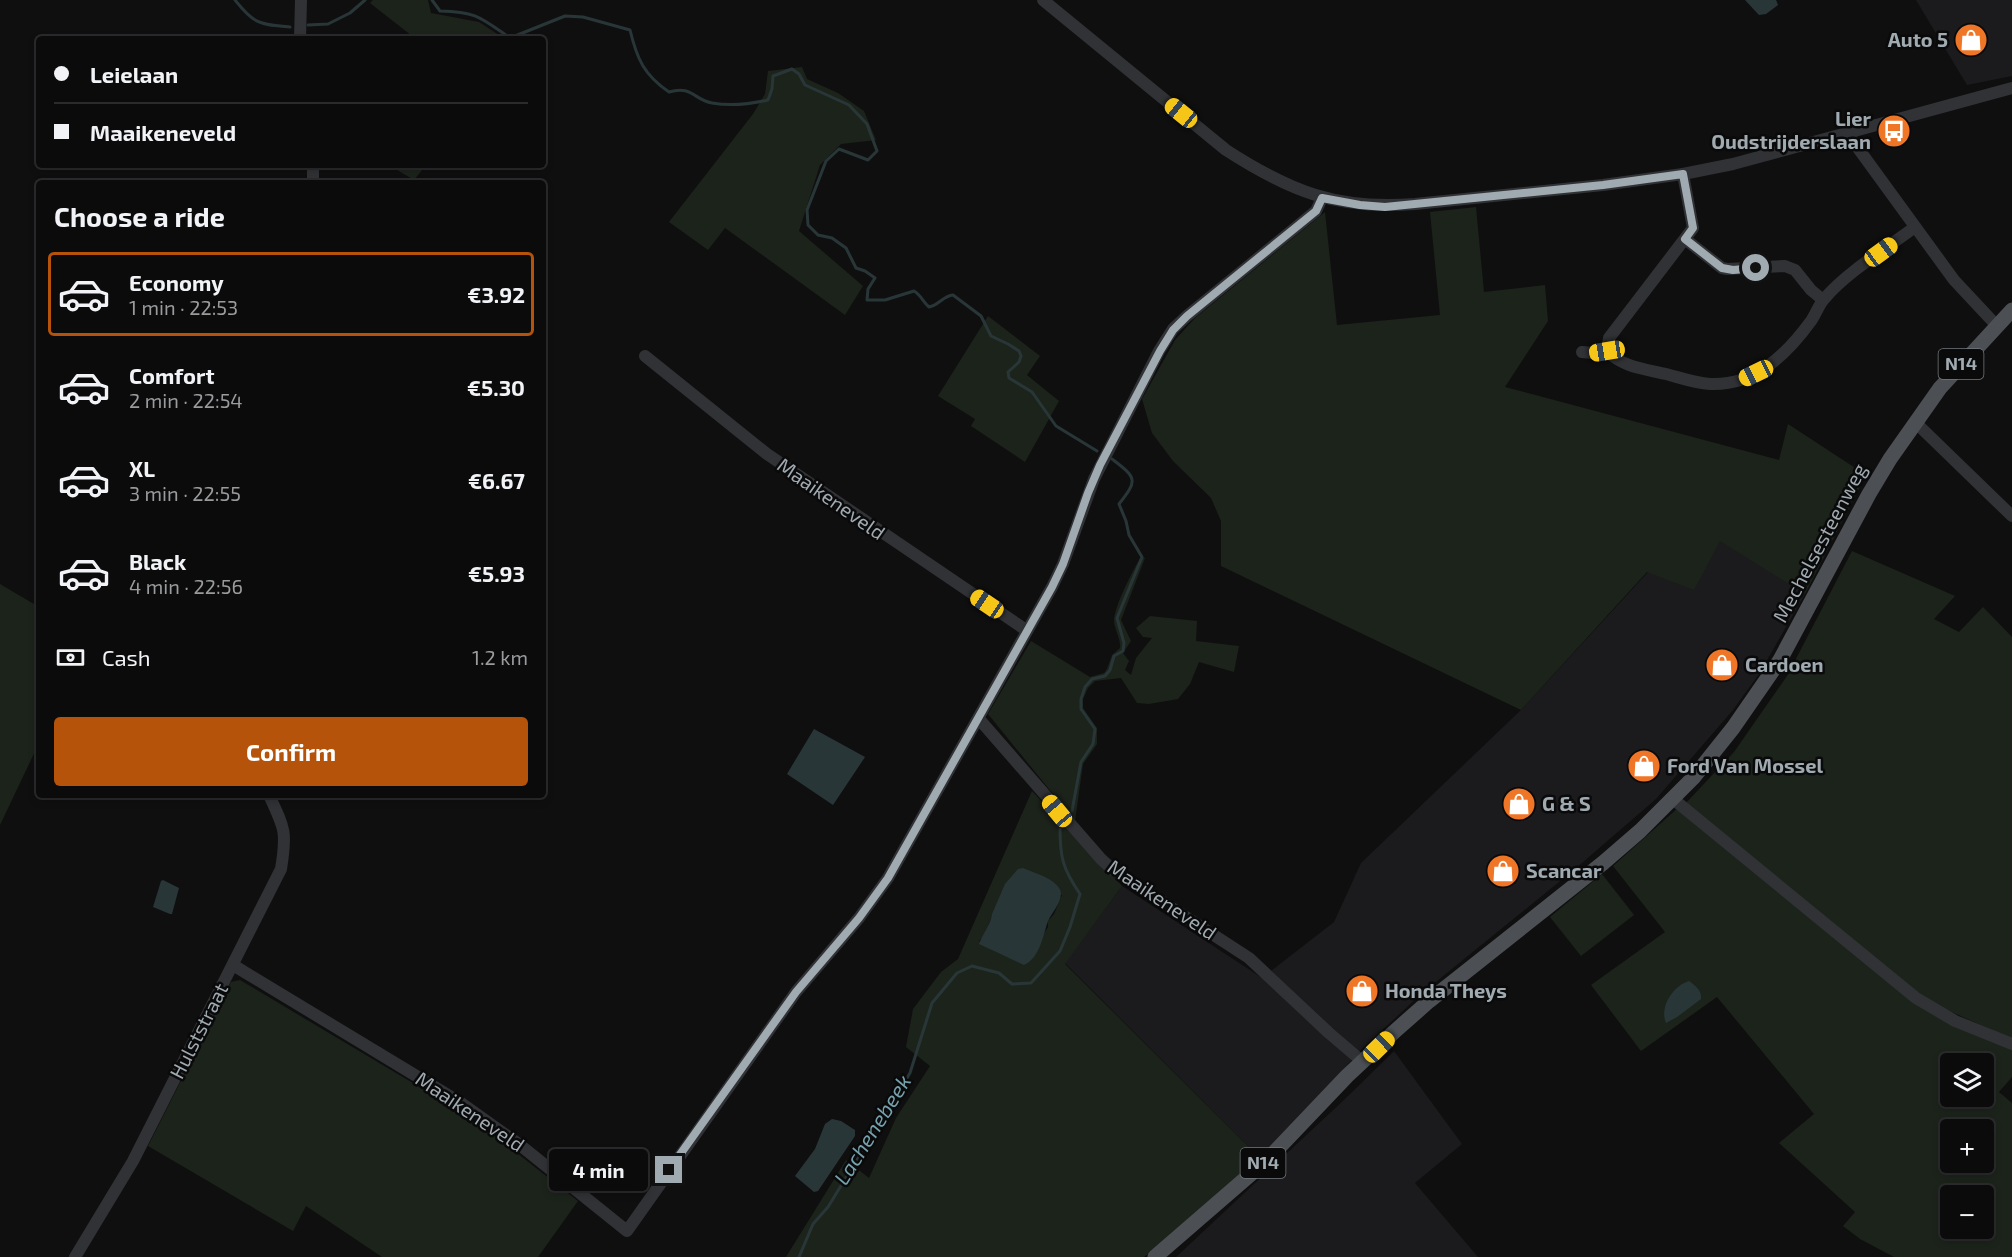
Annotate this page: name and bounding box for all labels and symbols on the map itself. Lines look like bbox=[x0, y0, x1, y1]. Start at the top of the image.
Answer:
shop icon: Auto 5 bbox=[1953, 22, 1989, 58]
place label: Auto 5 bbox=[1888, 27, 1948, 51]
car bbox=[1161, 95, 1201, 131]
place label: Lier Oudstrijderslaan bbox=[1711, 106, 1871, 153]
bus stop icon: Lier Oudstrijderslaan bbox=[1876, 113, 1912, 149]
car bbox=[1861, 234, 1901, 270]
route start bbox=[1742, 254, 1769, 281]
car bbox=[1588, 339, 1626, 363]
road number: N14 bbox=[1938, 349, 1984, 379]
car bbox=[1736, 357, 1776, 389]
street label: Maaikeneveld bbox=[773, 452, 890, 544]
street label: Mechelsesteenweg bbox=[1767, 459, 1871, 626]
car bbox=[967, 586, 1007, 622]
shop icon: Cardoen bbox=[1704, 647, 1740, 683]
place label: Cardoen bbox=[1745, 652, 1824, 676]
shop icon: Ford Van Mossel bbox=[1626, 748, 1662, 784]
place label: Ford Van Mossel bbox=[1667, 753, 1823, 777]
shop icon: G & S bbox=[1501, 786, 1537, 822]
car bbox=[1039, 791, 1075, 831]
place label: G & S bbox=[1542, 791, 1591, 815]
shop icon: Scancar bbox=[1485, 853, 1521, 889]
street label: Maaikeneveld bbox=[1104, 854, 1221, 944]
place label: Scancar bbox=[1526, 858, 1602, 882]
shop icon: Honda Theys bbox=[1344, 973, 1380, 1009]
street label: Hulststraat bbox=[164, 978, 233, 1082]
place label: Honda Theys bbox=[1385, 978, 1507, 1003]
car bbox=[1360, 1028, 1398, 1066]
street label: Maaikeneveld bbox=[412, 1066, 529, 1156]
water label: Lachenebeek bbox=[828, 1069, 916, 1189]
road number: N14 bbox=[1240, 1148, 1286, 1178]
callout: 4 min bbox=[549, 1149, 648, 1191]
route end bbox=[655, 1156, 682, 1183]

